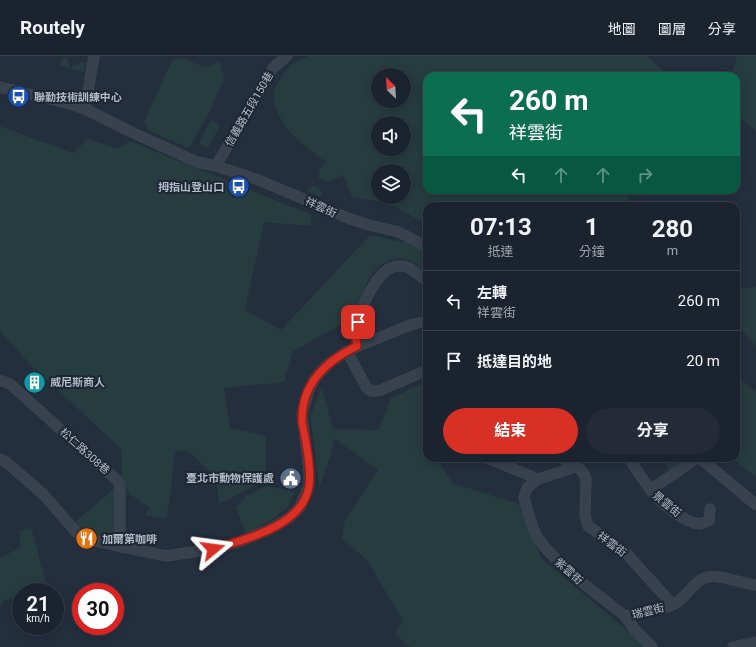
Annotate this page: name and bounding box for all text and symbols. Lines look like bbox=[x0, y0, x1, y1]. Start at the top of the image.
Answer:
text: Routely bbox=[20, 16, 85, 39]
text: 地圖 bbox=[608, 21, 636, 37]
text: 圖層 bbox=[658, 21, 686, 37]
text: 分享 bbox=[708, 21, 736, 37]
north arrow bbox=[371, 68, 411, 108]
map controls bbox=[371, 68, 411, 204]
street label: 信義路五段150巷 bbox=[223, 69, 276, 149]
bus stop icon: 聯勤技術訓練中心 bbox=[6, 84, 32, 110]
text: 260 m bbox=[509, 84, 588, 117]
icon: left bbox=[443, 88, 495, 140]
place label: 聯勤技術訓練中心 bbox=[34, 91, 122, 104]
button: sound bbox=[371, 116, 411, 156]
text: 祥雲街 bbox=[509, 122, 563, 143]
button: layers bbox=[371, 164, 411, 204]
icon: left bbox=[508, 164, 530, 186]
icon: ahead bbox=[550, 164, 572, 186]
icon: ahead bbox=[592, 164, 614, 186]
icon: right bbox=[634, 164, 656, 186]
bus stop icon: 拇指山登山口 bbox=[226, 174, 252, 200]
place label: 拇指山登山口 bbox=[158, 181, 224, 194]
street label: 祥雲街 bbox=[303, 195, 338, 220]
text: 07:13 bbox=[470, 213, 532, 241]
text: 1 bbox=[585, 213, 599, 241]
text: 280 bbox=[652, 215, 693, 243]
text: m bbox=[667, 243, 678, 258]
text: 抵達 bbox=[488, 244, 514, 259]
text: 分鐘 bbox=[579, 244, 605, 259]
text: 左轉 bbox=[477, 284, 507, 302]
icon: left bbox=[443, 290, 465, 312]
text: 260 m bbox=[678, 292, 720, 310]
pin bbox=[341, 305, 375, 339]
text: 祥雲街 bbox=[477, 305, 516, 320]
icon: arrive bbox=[347, 311, 369, 333]
icon: arrive bbox=[443, 350, 465, 372]
text: 20 m bbox=[686, 352, 720, 370]
text: 抵達目的地 bbox=[477, 353, 552, 371]
building icon: 威尼斯商人 bbox=[22, 369, 48, 395]
place label: 威尼斯商人 bbox=[50, 376, 105, 389]
button: 結束 bbox=[443, 408, 578, 454]
button: 分享 bbox=[586, 408, 720, 454]
street label: 松仁路308巷 bbox=[57, 426, 112, 477]
public building icon: 臺北市動物保護處 bbox=[277, 465, 303, 491]
place label: 臺北市動物保護處 bbox=[186, 472, 274, 485]
street label: 景雲街 bbox=[650, 489, 683, 520]
restaurant icon: 加爾第咖啡 bbox=[73, 526, 99, 552]
position arrow bbox=[192, 528, 234, 570]
street label: 祥雲街 bbox=[595, 529, 629, 560]
place label: 加爾第咖啡 bbox=[102, 533, 157, 546]
street label: 紫雲街 bbox=[552, 556, 585, 587]
speed limit sign: 30 bbox=[72, 583, 124, 635]
text: 21 bbox=[27, 592, 49, 616]
street label: 瑞雲街 bbox=[631, 601, 666, 622]
text: km/h bbox=[26, 613, 50, 624]

